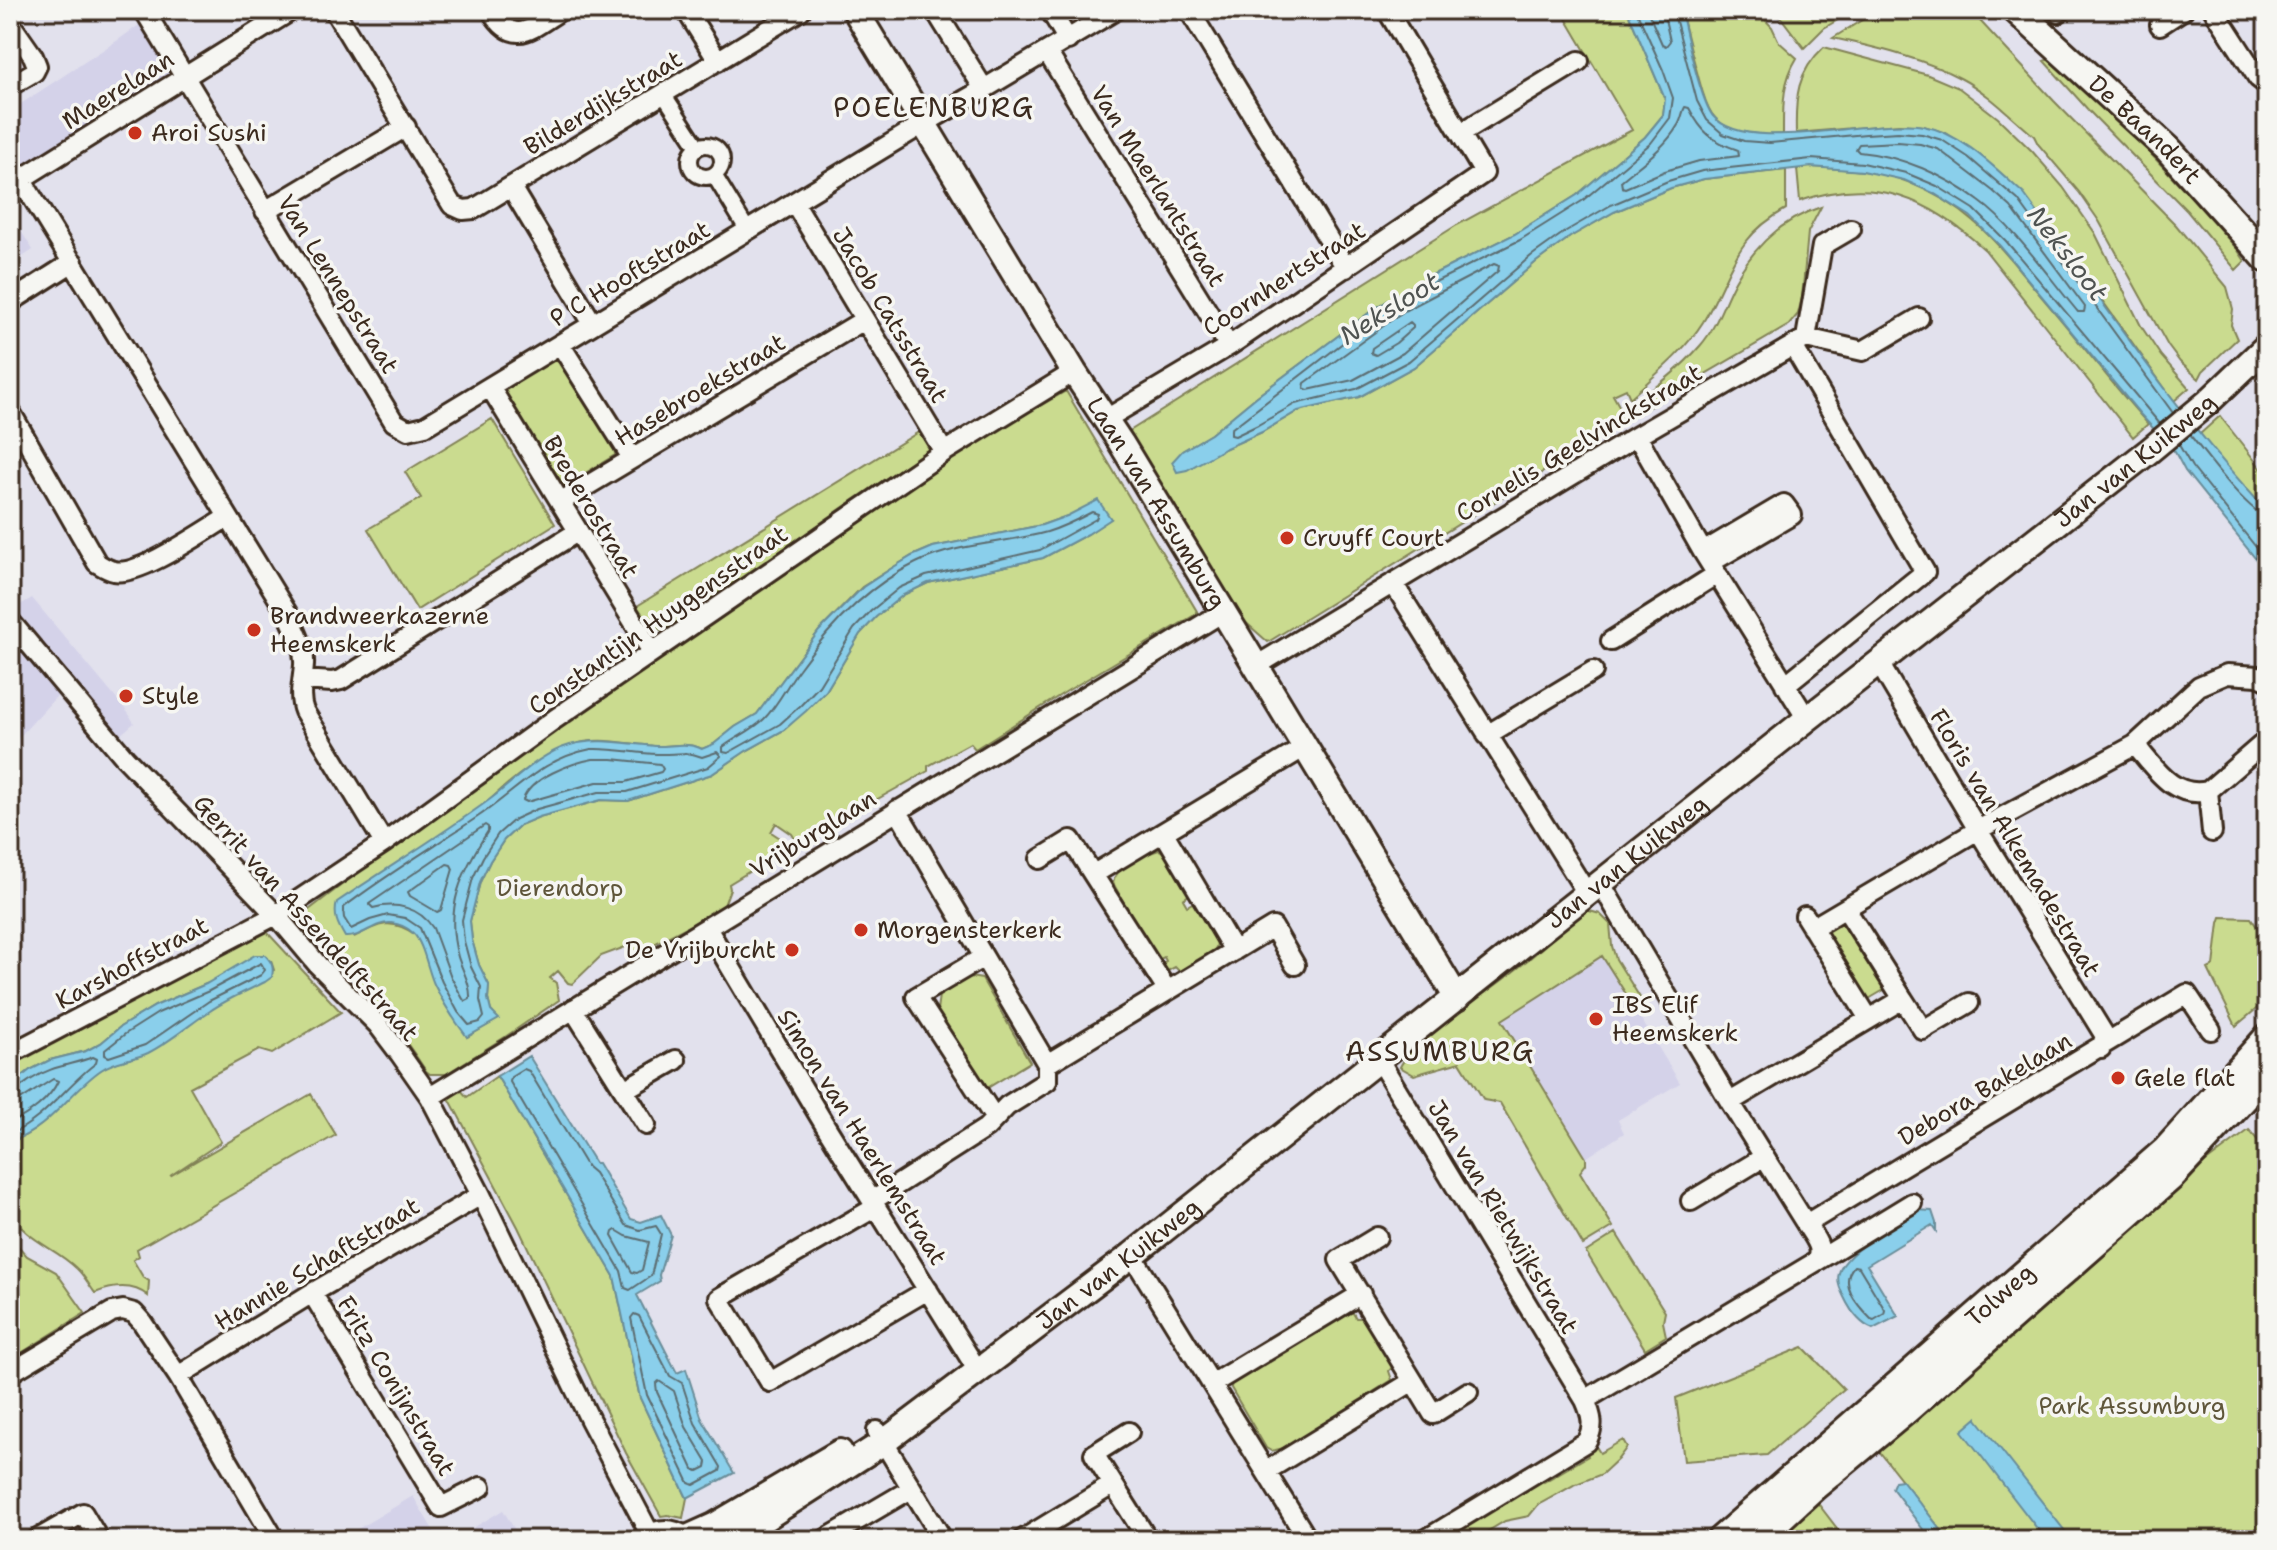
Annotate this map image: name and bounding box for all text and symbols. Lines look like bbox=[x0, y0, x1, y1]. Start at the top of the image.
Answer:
street label: Maerelaan bbox=[56, 43, 180, 137]
street label: Bilderdijkstraat bbox=[518, 43, 688, 163]
street label: De Baandert bbox=[2082, 68, 2208, 191]
street label: Van Maerlantstraat bbox=[1083, 79, 1233, 293]
district label: POELENBURG bbox=[833, 88, 1035, 126]
place label: Aroi Sushi bbox=[151, 117, 267, 149]
marker: Aroi Sushi bbox=[126, 124, 144, 142]
street label: Van Lennepstraat bbox=[270, 188, 406, 380]
water label: Neksloot bbox=[2020, 198, 2117, 309]
street label: P C Hooftstraat bbox=[544, 214, 716, 334]
street label: Coornhertstraat bbox=[1196, 214, 1372, 344]
street label: Jacob Catsstraat bbox=[825, 221, 955, 409]
water label: Neksloot bbox=[1332, 263, 1446, 353]
street label: Hasebroekstraat bbox=[609, 326, 791, 454]
street label: Cornelis Geelvinckstraat bbox=[1450, 357, 1708, 529]
street label: Jan van Kuikweg bbox=[2048, 386, 2223, 535]
street label: Laan van Assumburg bbox=[1079, 391, 1234, 615]
street label: Brederostraat bbox=[536, 430, 646, 584]
street label: Constantijn Huygensstraat bbox=[522, 518, 794, 722]
place label: Cruyff Court bbox=[1303, 522, 1445, 554]
marker: Cruyff Court bbox=[1278, 529, 1296, 547]
place label: Brandweerkazerne Heemskerk bbox=[270, 600, 489, 660]
marker: Brandweerkazerne Heemskerk bbox=[245, 621, 263, 639]
place label: Style bbox=[142, 680, 200, 712]
marker: Style bbox=[117, 687, 135, 705]
street label: Floris van Alkemadestraat bbox=[1922, 703, 2108, 983]
street label: Vrijburglaan bbox=[744, 783, 882, 885]
street label: Gerrit van Assendelftstraat bbox=[186, 788, 426, 1048]
street label: Jan van Kuikweg bbox=[1539, 788, 1715, 937]
park label: Dierendorp bbox=[497, 872, 623, 904]
street label: Karshoffstraat bbox=[50, 909, 214, 1017]
place label: Morgensterkerk bbox=[877, 914, 1062, 946]
marker: Morgensterkerk bbox=[852, 921, 870, 939]
place label: De Vrijburcht bbox=[625, 934, 776, 966]
marker: De Vrijburcht bbox=[783, 941, 801, 959]
place label: IBS Elif Heemskerk bbox=[1612, 989, 1738, 1049]
street label: Simon van Haerlemstraat bbox=[770, 1003, 954, 1271]
marker: IBS Elif Heemskerk bbox=[1587, 1010, 1605, 1028]
street label: Debora Bakelaan bbox=[1892, 1025, 2078, 1153]
district label: ASSUMBURG bbox=[1345, 1032, 1535, 1070]
place label: Gele flat bbox=[2134, 1062, 2235, 1094]
marker: Gele flat bbox=[2109, 1069, 2127, 1087]
street label: Jan van Rietwijkstraat bbox=[1420, 1094, 1586, 1340]
street label: Hannie Schaftstraat bbox=[208, 1190, 426, 1338]
street label: Jan van Kuikweg bbox=[1030, 1191, 1207, 1337]
street label: Tolweg bbox=[1959, 1256, 2041, 1334]
street label: Fritz Conijnstraat bbox=[330, 1290, 462, 1482]
park label: Park Assumburg bbox=[2038, 1390, 2226, 1422]

